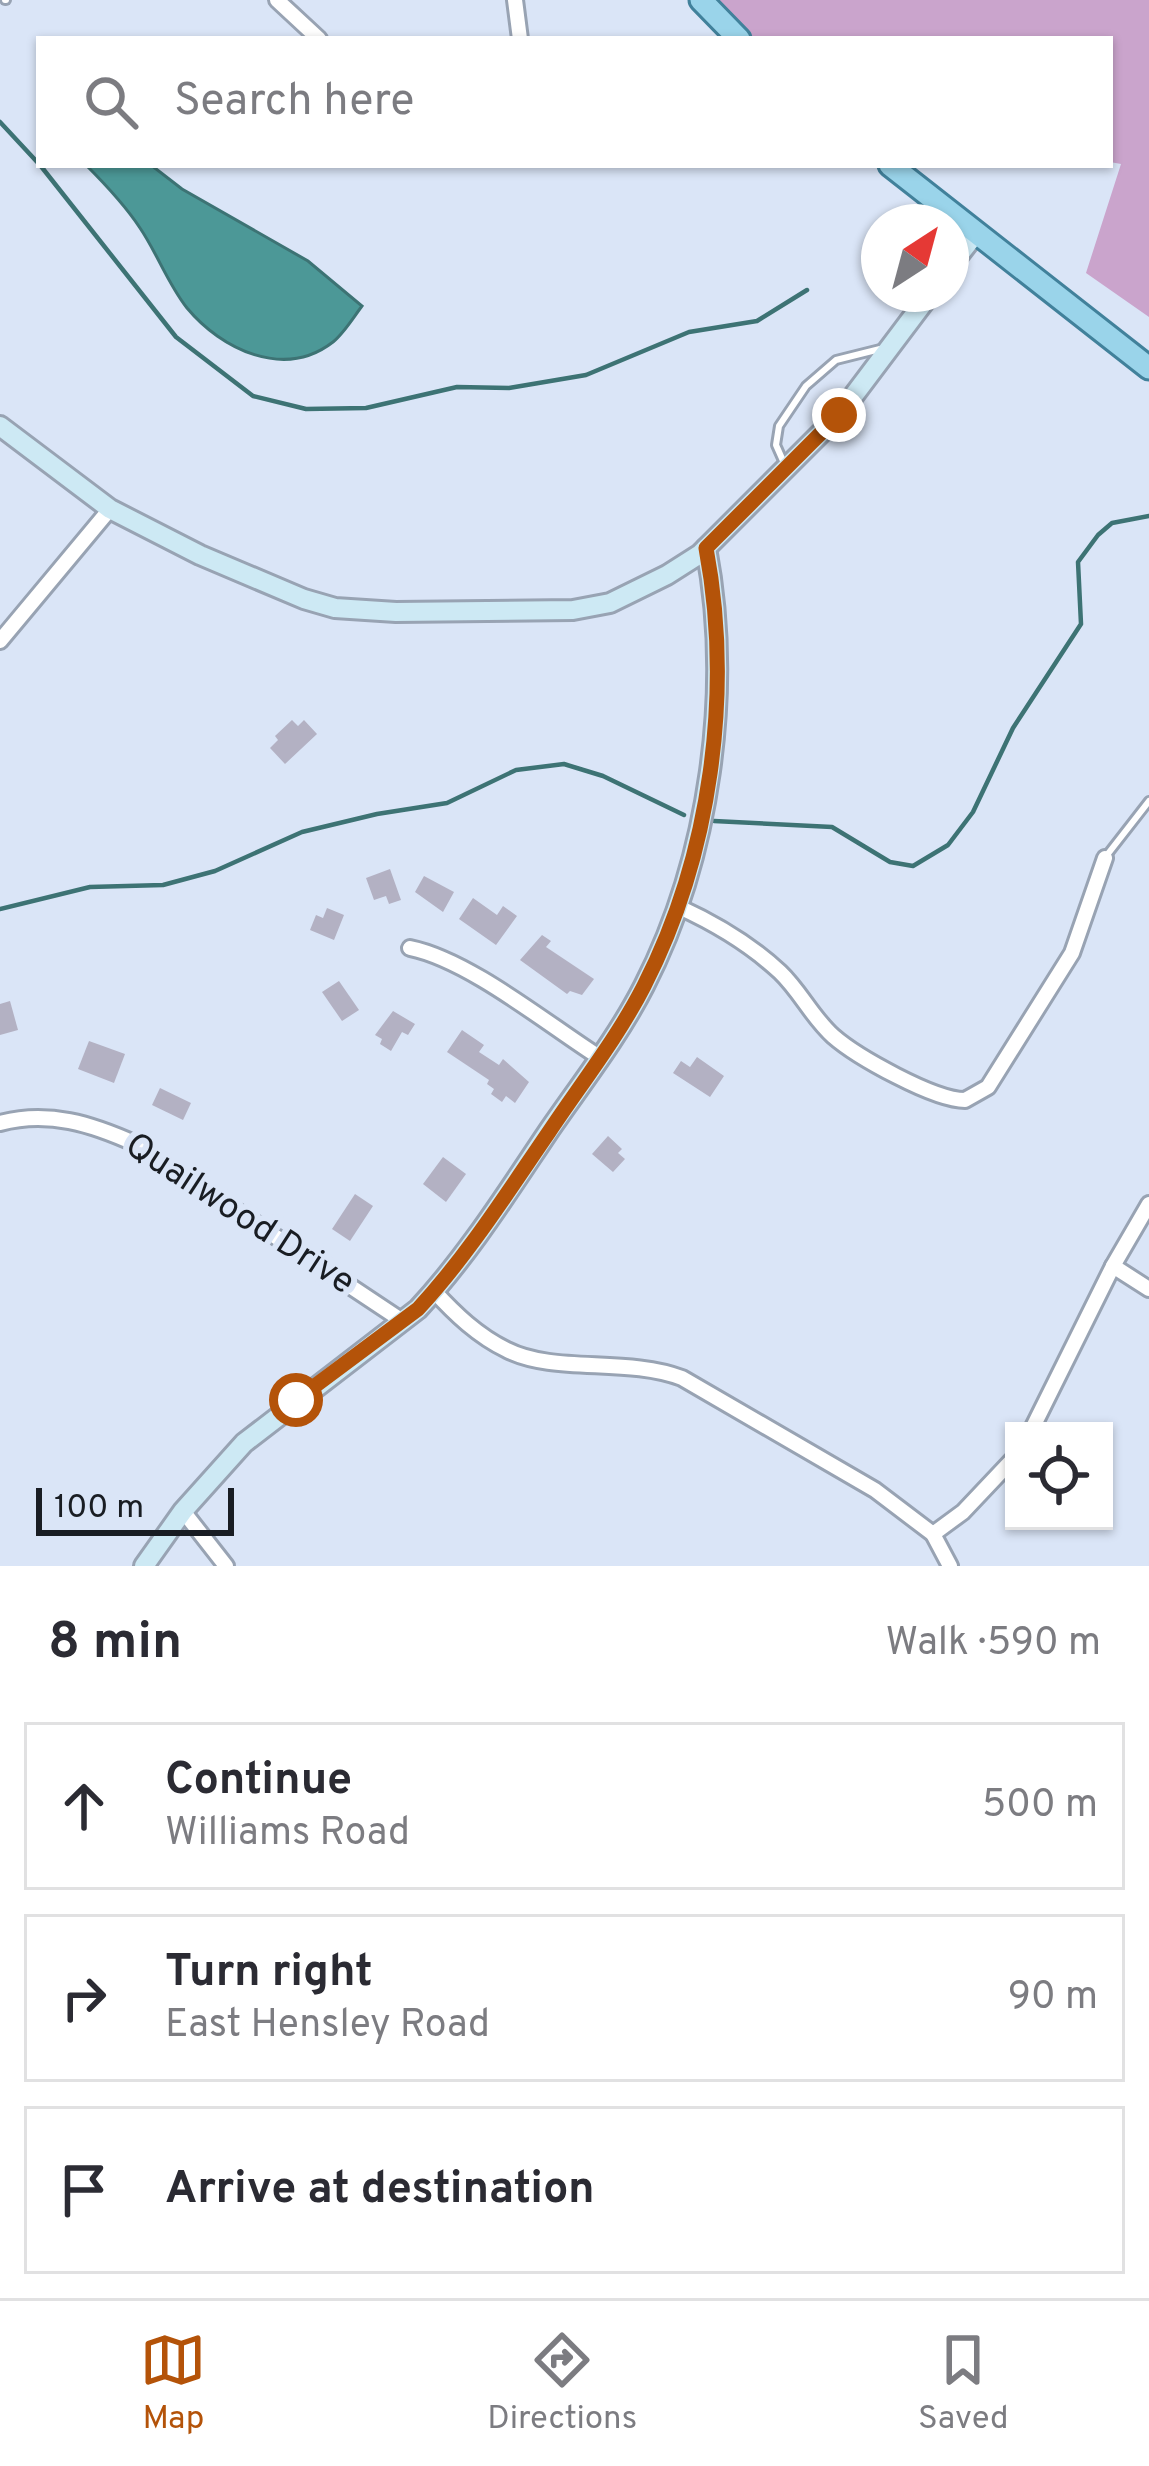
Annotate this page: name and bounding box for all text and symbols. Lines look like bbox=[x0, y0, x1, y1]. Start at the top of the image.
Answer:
search box bbox=[36, 36, 1113, 168]
icon: search bbox=[78, 69, 144, 135]
text: Search here bbox=[174, 74, 414, 131]
north arrow bbox=[861, 204, 969, 312]
route end bbox=[812, 388, 866, 442]
street label: Quailwood Drive bbox=[115, 1124, 363, 1306]
route start bbox=[269, 1373, 323, 1427]
map controls bbox=[1005, 1422, 1113, 1530]
button: locate bbox=[1005, 1422, 1113, 1530]
scale bar bbox=[36, 1482, 234, 1535]
text: 100 m bbox=[54, 1488, 144, 1530]
text: 8 min bbox=[48, 1612, 182, 1677]
text: Walk · 590 m bbox=[885, 1620, 1101, 1669]
text: Continue bbox=[165, 1753, 352, 1810]
icon: ahead bbox=[51, 1773, 117, 1839]
text: 500 m bbox=[982, 1782, 1098, 1831]
text: Williams Road bbox=[165, 1810, 410, 1859]
text: Turn right bbox=[165, 1945, 373, 2002]
icon: right bbox=[51, 1965, 117, 2031]
text: 90 m bbox=[1008, 1974, 1098, 2023]
text: East Hensley Road bbox=[165, 2002, 490, 2051]
icon: arrive bbox=[51, 2157, 117, 2223]
text: Arrive at destination bbox=[165, 2162, 595, 2219]
tab: Map bbox=[140, 2327, 206, 2441]
tab: Directions bbox=[487, 2327, 637, 2441]
tab: Saved bbox=[918, 2327, 1009, 2441]

